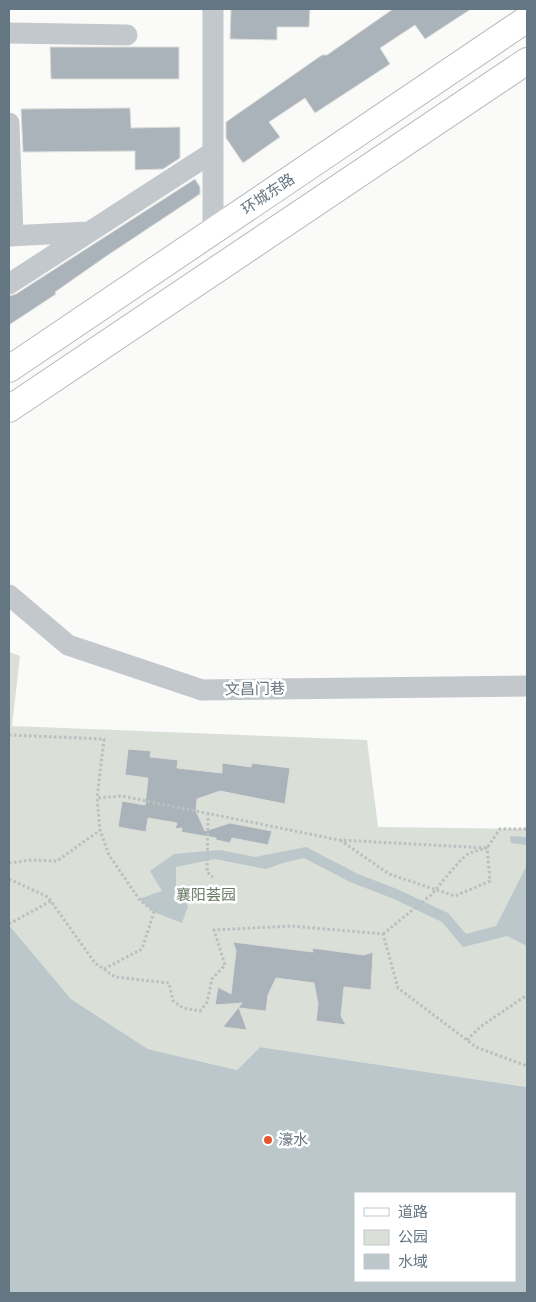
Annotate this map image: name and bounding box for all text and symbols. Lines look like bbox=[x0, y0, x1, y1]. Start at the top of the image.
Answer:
street label: 环城东路 bbox=[238, 170, 298, 218]
street label: 文昌门巷 bbox=[225, 679, 285, 699]
park label: 襄阳荟园 bbox=[176, 886, 236, 904]
place label: 濠水 bbox=[278, 1131, 308, 1149]
marker: 濠水 bbox=[262, 1134, 274, 1146]
legend bbox=[354, 1192, 516, 1282]
text: 道路 bbox=[398, 1203, 428, 1221]
text: 公园 bbox=[398, 1228, 428, 1246]
text: 水域 bbox=[398, 1253, 428, 1271]

